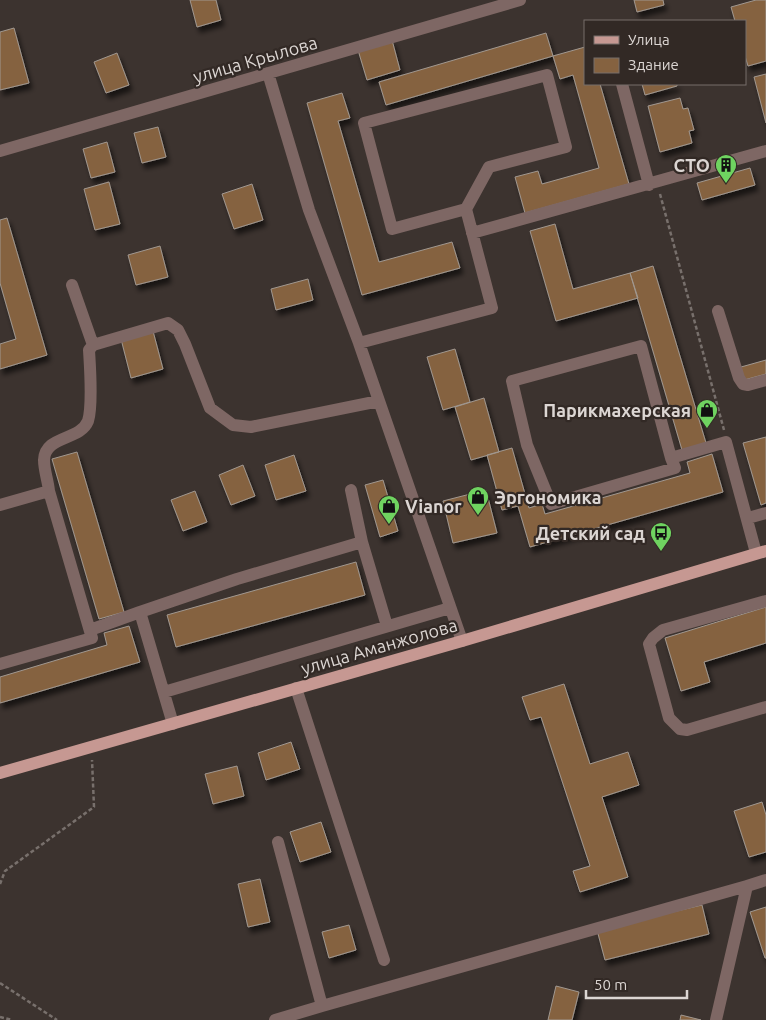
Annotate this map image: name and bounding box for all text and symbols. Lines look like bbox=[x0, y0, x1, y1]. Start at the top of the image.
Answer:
legend bbox=[584, 20, 746, 85]
text: Улица bbox=[628, 31, 670, 48]
street label: улица Крылова bbox=[190, 32, 320, 86]
text: Здание bbox=[628, 56, 679, 73]
building icon: СТО bbox=[714, 153, 738, 184]
place label: СТО bbox=[674, 155, 710, 175]
shop icon: Парикмахерская bbox=[695, 398, 719, 429]
place label: Парикмахерская bbox=[543, 400, 691, 420]
shop icon: Эргономика bbox=[466, 485, 490, 516]
place label: Эргономика bbox=[494, 487, 601, 507]
shop icon: Vianor bbox=[377, 494, 401, 525]
place label: Vianor bbox=[405, 496, 462, 516]
bus stop icon: Детский сад bbox=[649, 521, 673, 552]
place label: Детский сад bbox=[536, 523, 645, 543]
street label: улица Аманжолова bbox=[299, 614, 459, 678]
scale bar bbox=[586, 968, 687, 1000]
text: 50 m bbox=[594, 976, 627, 993]

